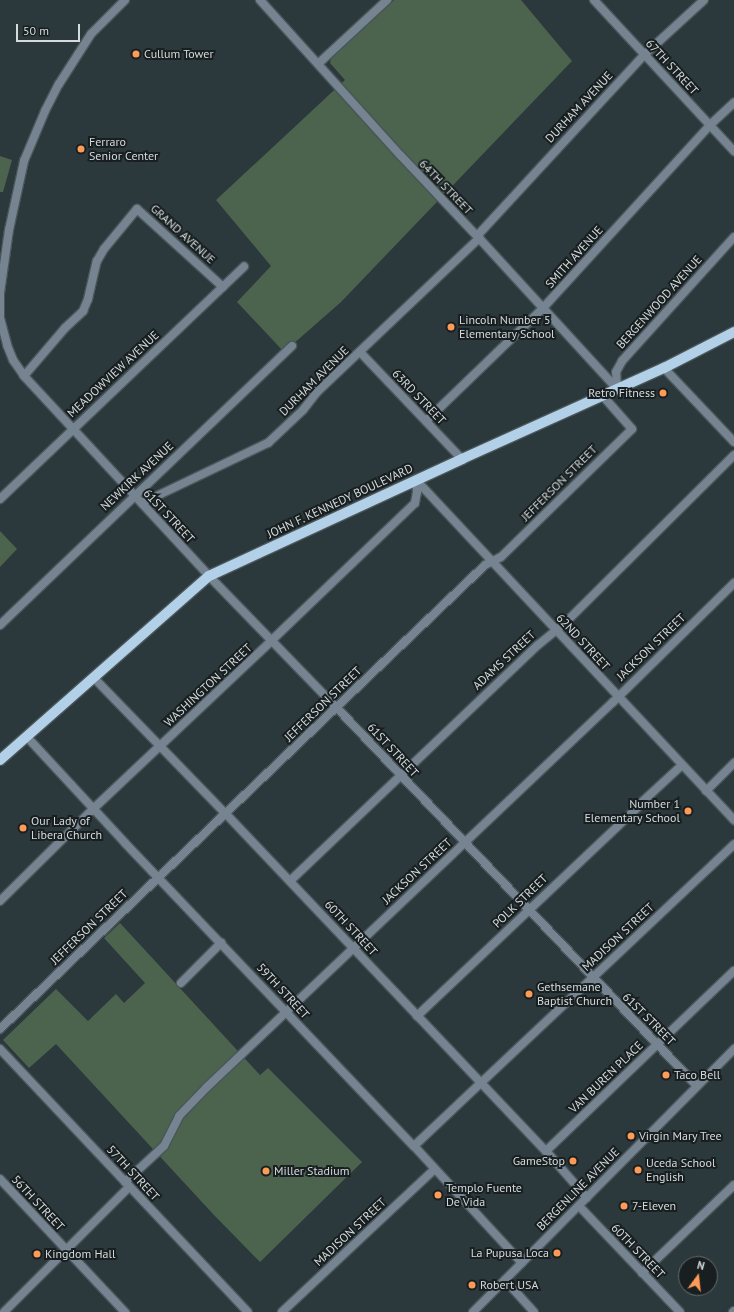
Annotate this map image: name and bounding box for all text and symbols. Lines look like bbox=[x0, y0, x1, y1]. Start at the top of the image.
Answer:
scale bar bbox=[18, 16, 82, 42]
text: 50 m bbox=[23, 23, 49, 38]
street label: 67TH STREET bbox=[643, 36, 701, 98]
place label: Cullum Tower bbox=[144, 47, 214, 61]
marker: Cullum Tower bbox=[131, 49, 141, 59]
street label: DURHAM AVENUE bbox=[542, 68, 616, 146]
place label: Ferraro Senior Center bbox=[89, 135, 158, 163]
marker: Ferraro Senior Center bbox=[76, 144, 86, 154]
street label: 64TH STREET bbox=[416, 157, 476, 217]
street label: GRAND AVENUE bbox=[148, 201, 218, 267]
street label: SMITH AVENUE bbox=[542, 223, 606, 291]
street label: BERGENWOOD AVENUE bbox=[613, 252, 705, 352]
place label: Lincoln Number 5 Elementary School bbox=[459, 313, 555, 341]
marker: Lincoln Number 5 Elementary School bbox=[446, 322, 456, 332]
street label: MEADOWVIEW AVENUE bbox=[64, 328, 162, 420]
street label: DURHAM AVENUE bbox=[276, 343, 352, 419]
street label: 63RD STREET bbox=[389, 366, 449, 428]
place label: Retro Fitness bbox=[588, 386, 655, 400]
marker: Retro Fitness bbox=[658, 388, 668, 398]
street label: NEWKIRK AVENUE bbox=[97, 438, 177, 514]
street label: JEFFERSON STREET bbox=[518, 442, 600, 524]
street label: JOHN F. KENNEDY BOULEVARD bbox=[264, 461, 416, 541]
street label: 61ST STREET bbox=[140, 486, 198, 546]
street label: 62ND STREET bbox=[553, 611, 613, 673]
street label: JACKSON STREET bbox=[614, 611, 688, 683]
street label: ADAMS STREET bbox=[470, 627, 538, 693]
street label: WASHINGTON STREET bbox=[161, 640, 255, 730]
street label: JEFFERSON STREET bbox=[282, 664, 364, 744]
street label: 61ST STREET bbox=[364, 720, 422, 780]
place label: Number 1 Elementary School bbox=[584, 797, 680, 825]
marker: Number 1 Elementary School bbox=[683, 806, 693, 816]
place label: Our Lady of Libera Church bbox=[31, 814, 102, 842]
marker: Our Lady of Libera Church bbox=[18, 823, 28, 833]
street label: JACKSON STREET bbox=[379, 835, 455, 907]
street label: POLK STREET bbox=[489, 871, 551, 931]
street label: JEFFERSON STREET bbox=[48, 887, 130, 967]
street label: 60TH STREET bbox=[322, 897, 380, 959]
street label: MADISON STREET bbox=[579, 900, 657, 974]
street label: 59TH STREET bbox=[254, 960, 312, 1022]
place label: Gethsemane Baptist Church bbox=[537, 980, 612, 1008]
marker: Gethsemane Baptist Church bbox=[524, 989, 534, 999]
street label: 61ST STREET bbox=[620, 990, 678, 1048]
street label: VAN BUREN PLACE bbox=[566, 1038, 646, 1116]
place label: Taco Bell bbox=[674, 1068, 720, 1082]
marker: Taco Bell bbox=[661, 1070, 671, 1080]
place label: Virgin Mary Tree bbox=[639, 1129, 722, 1143]
marker: Virgin Mary Tree bbox=[626, 1131, 636, 1141]
street label: 57TH STREET bbox=[104, 1142, 162, 1204]
street label: BERGENLINE AVENUE bbox=[534, 1145, 622, 1233]
place label: GameStop bbox=[513, 1154, 565, 1168]
marker: GameStop bbox=[568, 1156, 578, 1166]
place label: Uceda School English bbox=[646, 1156, 715, 1184]
place label: Miller Stadium bbox=[274, 1164, 349, 1178]
marker: Uceda School English bbox=[633, 1165, 643, 1175]
marker: Miller Stadium bbox=[261, 1166, 271, 1176]
street label: 56TH STREET bbox=[9, 1172, 67, 1234]
place label: Templo Fuente De Vida bbox=[446, 1181, 522, 1209]
marker: Templo Fuente De Vida bbox=[433, 1190, 443, 1200]
street label: MADISON STREET bbox=[311, 1195, 389, 1269]
place label: 7-Eleven bbox=[632, 1199, 676, 1213]
marker: 7-Eleven bbox=[619, 1201, 629, 1211]
street label: 60TH STREET bbox=[608, 1221, 668, 1281]
place label: La Pupusa Loca bbox=[471, 1246, 549, 1260]
place label: Kingdom Hall bbox=[45, 1247, 115, 1261]
marker: La Pupusa Loca bbox=[552, 1248, 562, 1258]
marker: Kingdom Hall bbox=[32, 1249, 42, 1259]
north arrow bbox=[678, 1256, 718, 1296]
text: N bbox=[696, 1258, 706, 1273]
place label: Robert USA bbox=[480, 1278, 538, 1292]
marker: Robert USA bbox=[467, 1280, 477, 1290]

